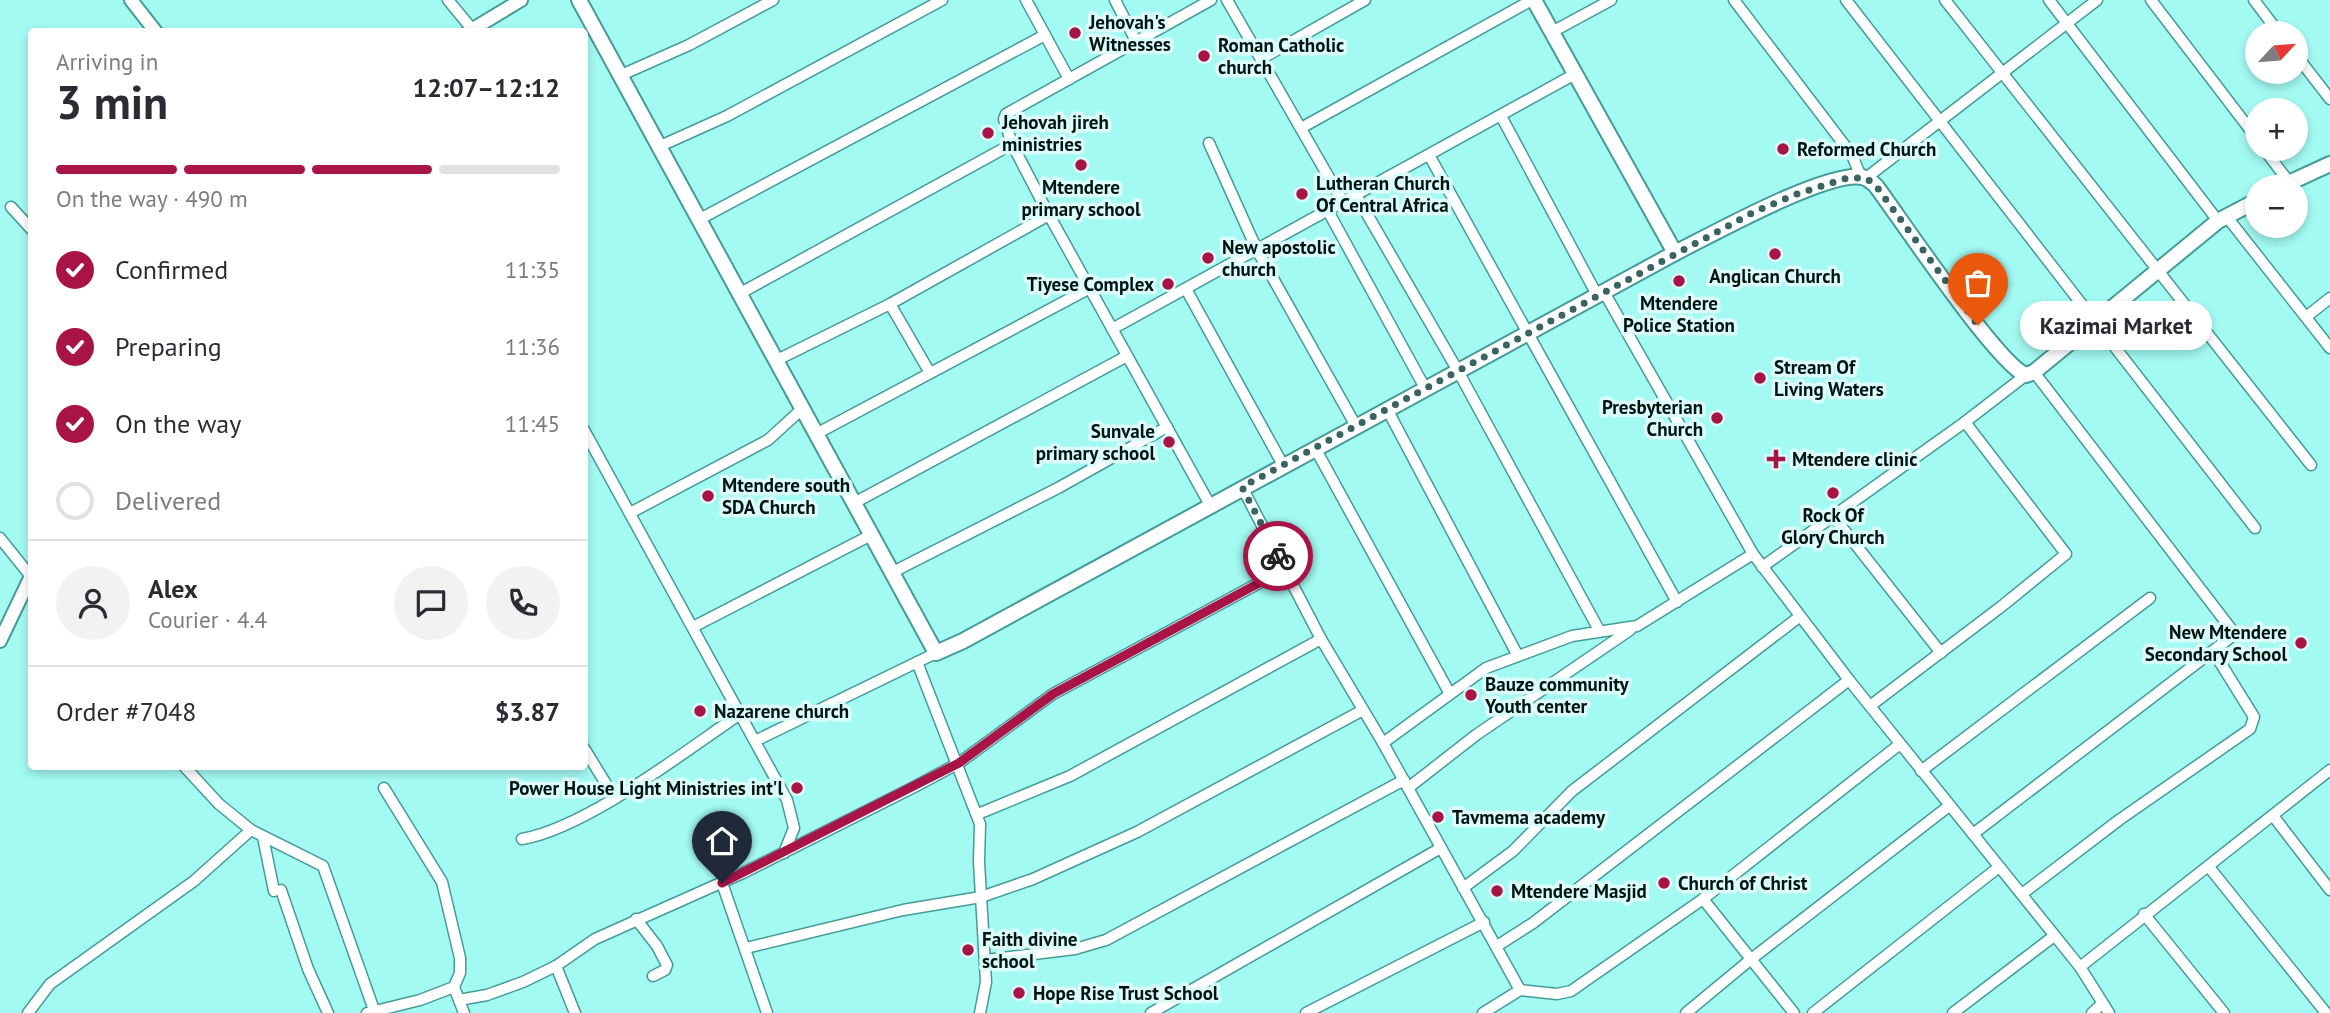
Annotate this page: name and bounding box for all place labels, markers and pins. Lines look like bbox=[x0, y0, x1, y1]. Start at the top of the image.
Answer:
place label: Jehovah's Witnesses bbox=[1088, 10, 1171, 56]
marker: Jehovah's Witnesses bbox=[1067, 25, 1083, 41]
place label: Roman Catholic church bbox=[1218, 33, 1344, 79]
marker: Roman Catholic church bbox=[1196, 48, 1212, 64]
place label: Jehovah jireh ministries bbox=[1001, 110, 1109, 156]
marker: Jehovah jireh ministries bbox=[980, 125, 996, 141]
place label: Reformed Church bbox=[1797, 137, 1936, 161]
marker: Reformed Church bbox=[1775, 141, 1791, 157]
marker: Mtendere primary school bbox=[1073, 157, 1089, 173]
place label: Lutheran Church Of Central Africa bbox=[1316, 171, 1450, 217]
place label: Mtendere primary school bbox=[1021, 175, 1141, 221]
marker: Lutheran Church Of Central Africa bbox=[1294, 186, 1310, 202]
place label: New apostolic church bbox=[1222, 235, 1336, 281]
marker: Anglican Church bbox=[1767, 246, 1783, 262]
marker: New apostolic church bbox=[1200, 250, 1216, 266]
pin bbox=[1948, 253, 2008, 325]
place label: Anglican Church bbox=[1709, 264, 1841, 288]
place label: Tiyese Complex bbox=[1027, 272, 1154, 296]
marker: Mtendere Police Station bbox=[1671, 273, 1687, 289]
marker: Tiyese Complex bbox=[1160, 276, 1176, 292]
place label: Mtendere Police Station bbox=[1623, 291, 1735, 337]
callout: Kazimai Market bbox=[2020, 300, 2212, 350]
place label: Stream Of Living Waters bbox=[1774, 355, 1884, 401]
marker: Stream Of Living Waters bbox=[1752, 370, 1768, 386]
place label: Presbyterian Church bbox=[1602, 395, 1703, 441]
marker: Presbyterian Church bbox=[1709, 410, 1725, 426]
place label: Sunvale primary school bbox=[1036, 419, 1155, 465]
marker: Sunvale primary school bbox=[1161, 434, 1177, 450]
place label: Mtendere clinic bbox=[1792, 447, 1917, 471]
marker: Mtendere clinic bbox=[1766, 449, 1786, 469]
place label: Mtendere south SDA Church bbox=[722, 473, 850, 519]
marker: Rock Of Glory Church bbox=[1825, 485, 1841, 501]
marker: Mtendere south SDA Church bbox=[700, 488, 716, 504]
place label: Rock Of Glory Church bbox=[1781, 503, 1885, 549]
place label: New Mtendere Secondary School bbox=[2145, 620, 2287, 666]
marker: New Mtendere Secondary School bbox=[2293, 635, 2309, 651]
place label: Bauze community Youth center bbox=[1484, 672, 1629, 718]
marker: Bauze community Youth center bbox=[1463, 687, 1479, 703]
place label: Nazarene church bbox=[714, 699, 849, 723]
marker: Nazarene church bbox=[692, 703, 708, 719]
place label: Power House Light Ministries int'l bbox=[509, 776, 783, 800]
marker: Power House Light Ministries int'l bbox=[789, 780, 805, 796]
place label: Tavmema academy bbox=[1452, 805, 1606, 829]
marker: Tavmema academy bbox=[1430, 809, 1446, 825]
pin bbox=[692, 811, 752, 883]
place label: Church of Christ bbox=[1678, 871, 1808, 895]
marker: Church of Christ bbox=[1656, 875, 1672, 891]
place label: Mtendere Masjid bbox=[1511, 879, 1647, 903]
marker: Mtendere Masjid bbox=[1489, 883, 1505, 899]
place label: Faith divine school bbox=[982, 927, 1078, 973]
marker: Faith divine school bbox=[960, 942, 976, 958]
place label: Hope Rise Trust School bbox=[1033, 981, 1219, 1005]
marker: Hope Rise Trust School bbox=[1011, 985, 1027, 1001]

